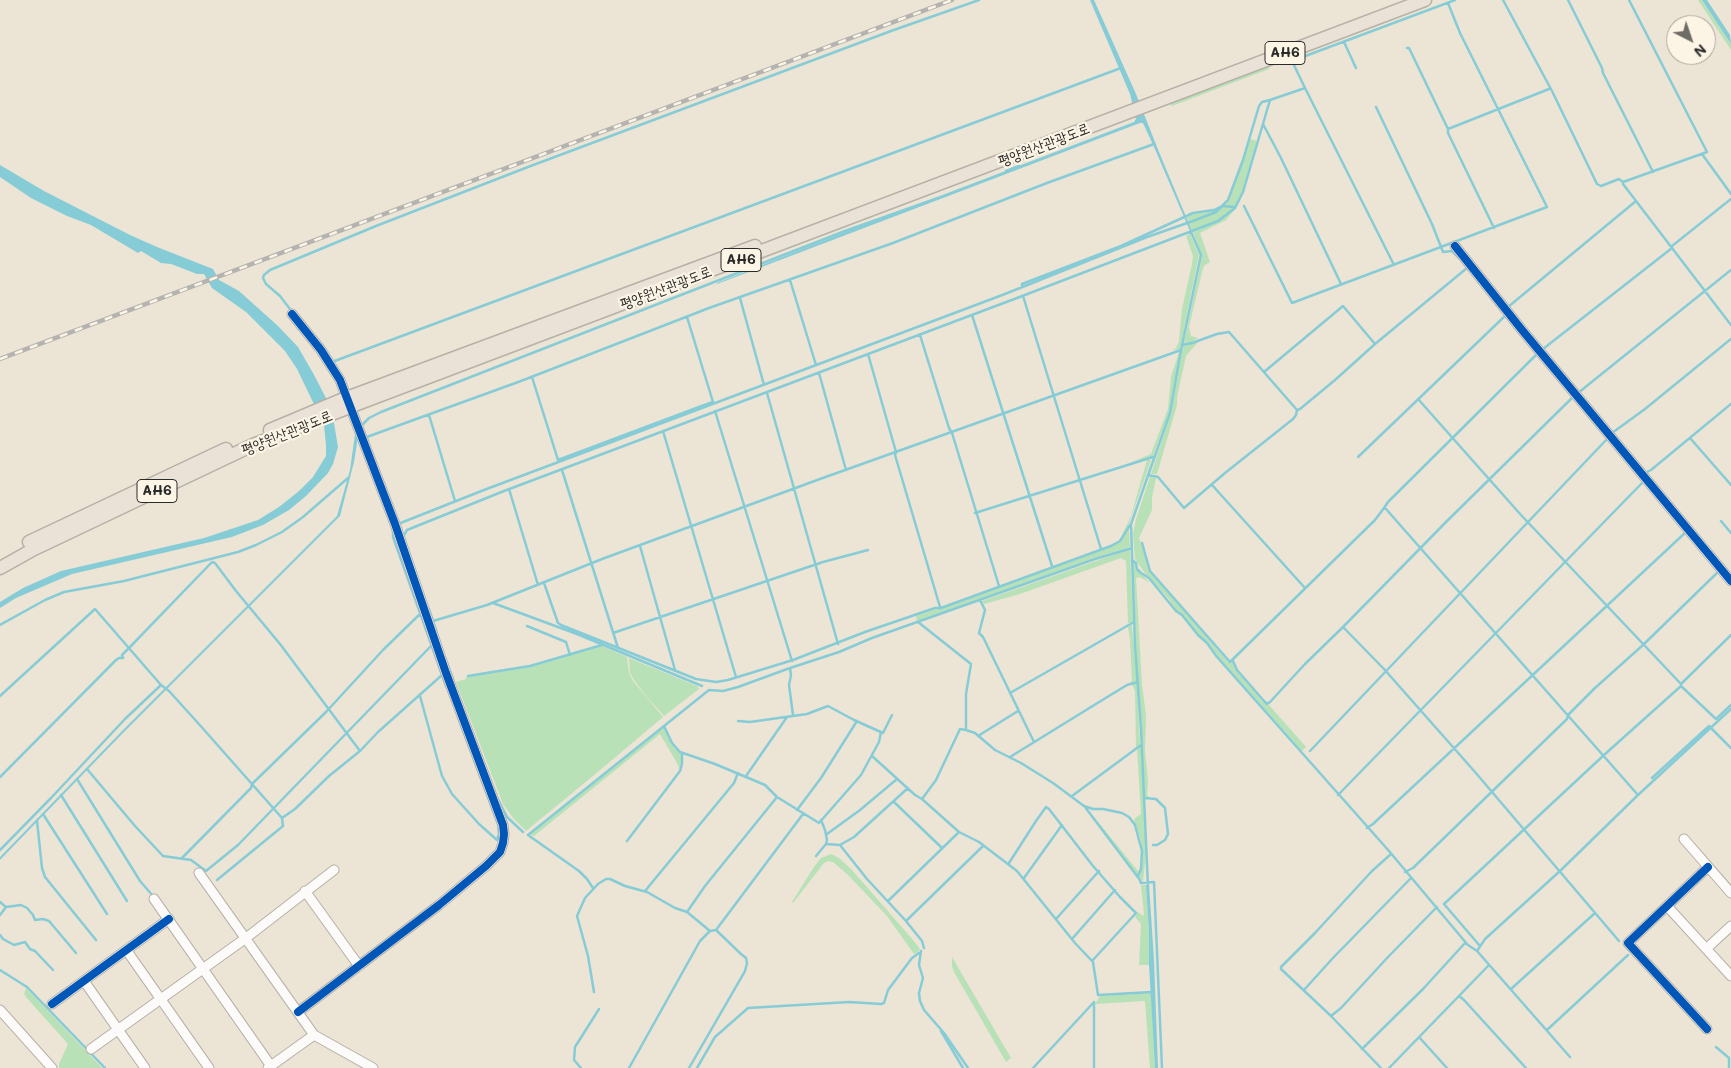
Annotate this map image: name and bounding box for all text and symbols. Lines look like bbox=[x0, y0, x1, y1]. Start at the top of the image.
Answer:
north arrow bbox=[1666, 15, 1716, 65]
text: N bbox=[1690, 40, 1711, 62]
road number: AH6 bbox=[1265, 42, 1305, 64]
street label: 평양원산관광도로 bbox=[996, 119, 1092, 171]
road number: AH6 bbox=[721, 248, 761, 272]
street label: 평양원산관광도로 bbox=[618, 262, 714, 314]
street label: 평양원산관광도로 bbox=[239, 407, 335, 459]
road number: AH6 bbox=[137, 480, 177, 502]

